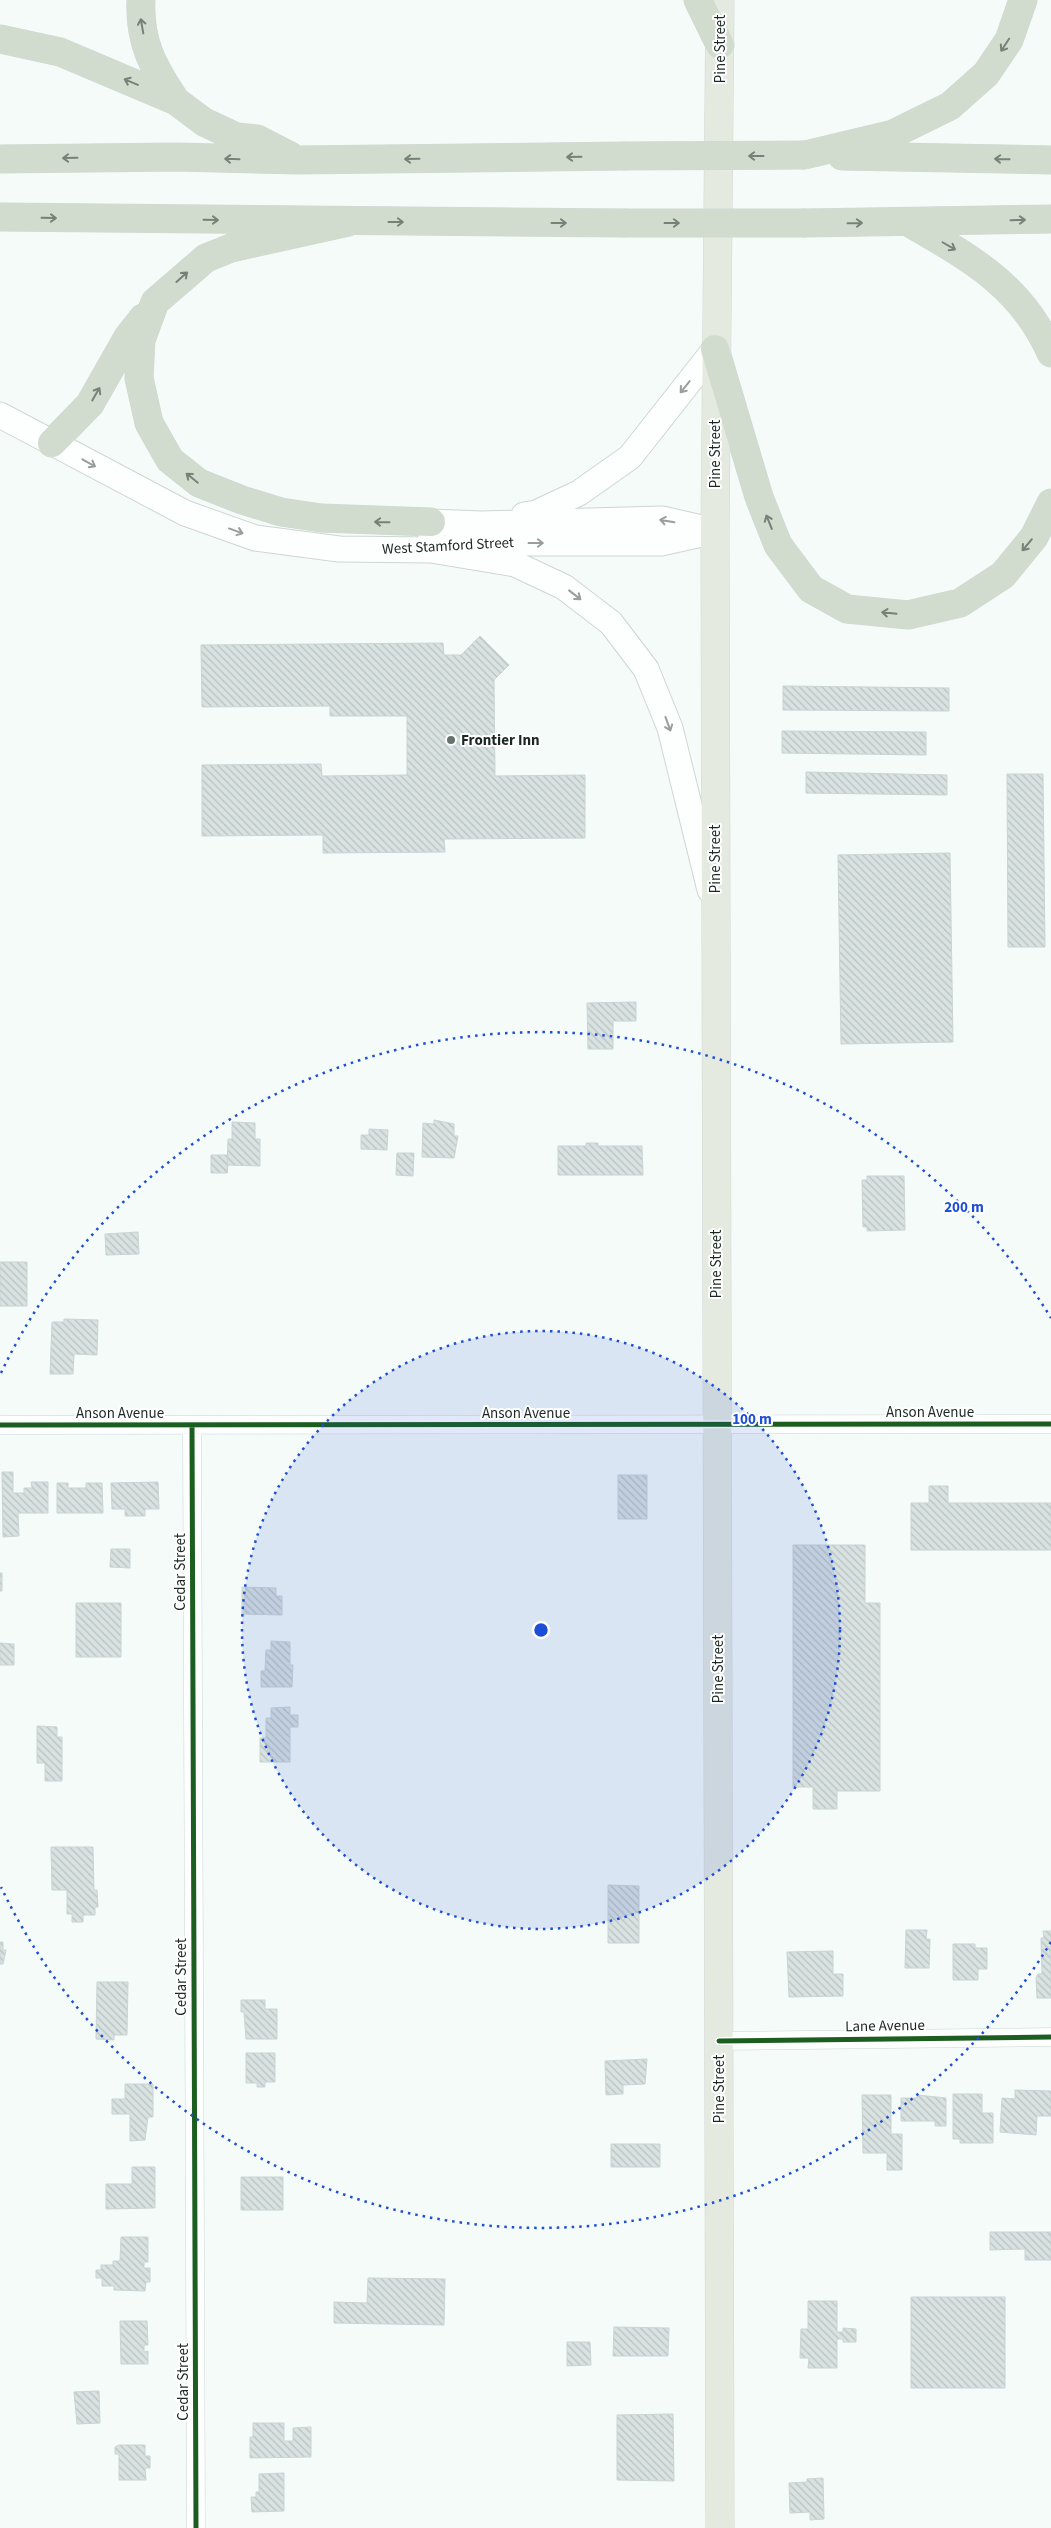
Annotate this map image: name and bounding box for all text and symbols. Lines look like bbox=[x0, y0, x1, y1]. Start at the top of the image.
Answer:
street label: Pine Street bbox=[710, 15, 731, 83]
one-way arrow bbox=[136, 18, 146, 34]
one-way arrow bbox=[1000, 38, 1010, 52]
one-way arrow bbox=[124, 76, 139, 86]
one-way arrow bbox=[749, 151, 765, 161]
one-way arrow bbox=[566, 152, 582, 162]
one-way arrow bbox=[62, 153, 78, 163]
one-way arrow bbox=[224, 154, 240, 163]
one-way arrow bbox=[404, 154, 420, 164]
one-way arrow bbox=[995, 154, 1011, 164]
one-way arrow bbox=[40, 213, 56, 223]
one-way arrow bbox=[202, 215, 219, 225]
one-way arrow bbox=[1009, 215, 1025, 225]
one-way arrow bbox=[388, 217, 404, 227]
one-way arrow bbox=[550, 218, 567, 228]
one-way arrow bbox=[663, 218, 679, 228]
one-way arrow bbox=[847, 218, 863, 227]
one-way arrow bbox=[941, 241, 955, 251]
one-way arrow bbox=[175, 271, 188, 283]
one-way arrow bbox=[679, 380, 690, 393]
one-way arrow bbox=[91, 387, 101, 402]
street label: Pine Street bbox=[705, 420, 726, 488]
one-way arrow bbox=[81, 459, 95, 469]
one-way arrow bbox=[186, 473, 199, 484]
one-way arrow bbox=[659, 515, 675, 525]
one-way arrow bbox=[764, 515, 773, 530]
one-way arrow bbox=[374, 517, 390, 527]
one-way arrow bbox=[228, 527, 243, 536]
street label: West Stamford Street bbox=[382, 532, 514, 560]
one-way arrow bbox=[528, 538, 544, 548]
one-way arrow bbox=[1022, 539, 1033, 552]
one-way arrow bbox=[568, 590, 581, 601]
one-way arrow bbox=[881, 608, 897, 618]
one-way arrow bbox=[664, 716, 673, 731]
place label: Frontier Inn bbox=[461, 730, 540, 751]
marker: Frontier Inn bbox=[445, 734, 457, 746]
street label: Pine Street bbox=[705, 825, 726, 893]
text: 200 m bbox=[944, 1197, 984, 1218]
street label: Pine Street bbox=[706, 1230, 727, 1298]
street label: Anson Avenue bbox=[886, 1402, 974, 1423]
street label: Anson Avenue bbox=[76, 1403, 164, 1424]
street label: Anson Avenue bbox=[482, 1403, 570, 1424]
text: 100 m bbox=[732, 1409, 772, 1430]
street label: Cedar Street bbox=[170, 1533, 191, 1611]
centre of rings bbox=[532, 1621, 550, 1639]
street label: Pine Street bbox=[708, 1635, 729, 1703]
street label: Cedar Street bbox=[171, 1938, 192, 2016]
street label: Lane Avenue bbox=[845, 2015, 925, 2037]
street label: Pine Street bbox=[709, 2055, 730, 2123]
street label: Cedar Street bbox=[173, 2343, 194, 2421]

